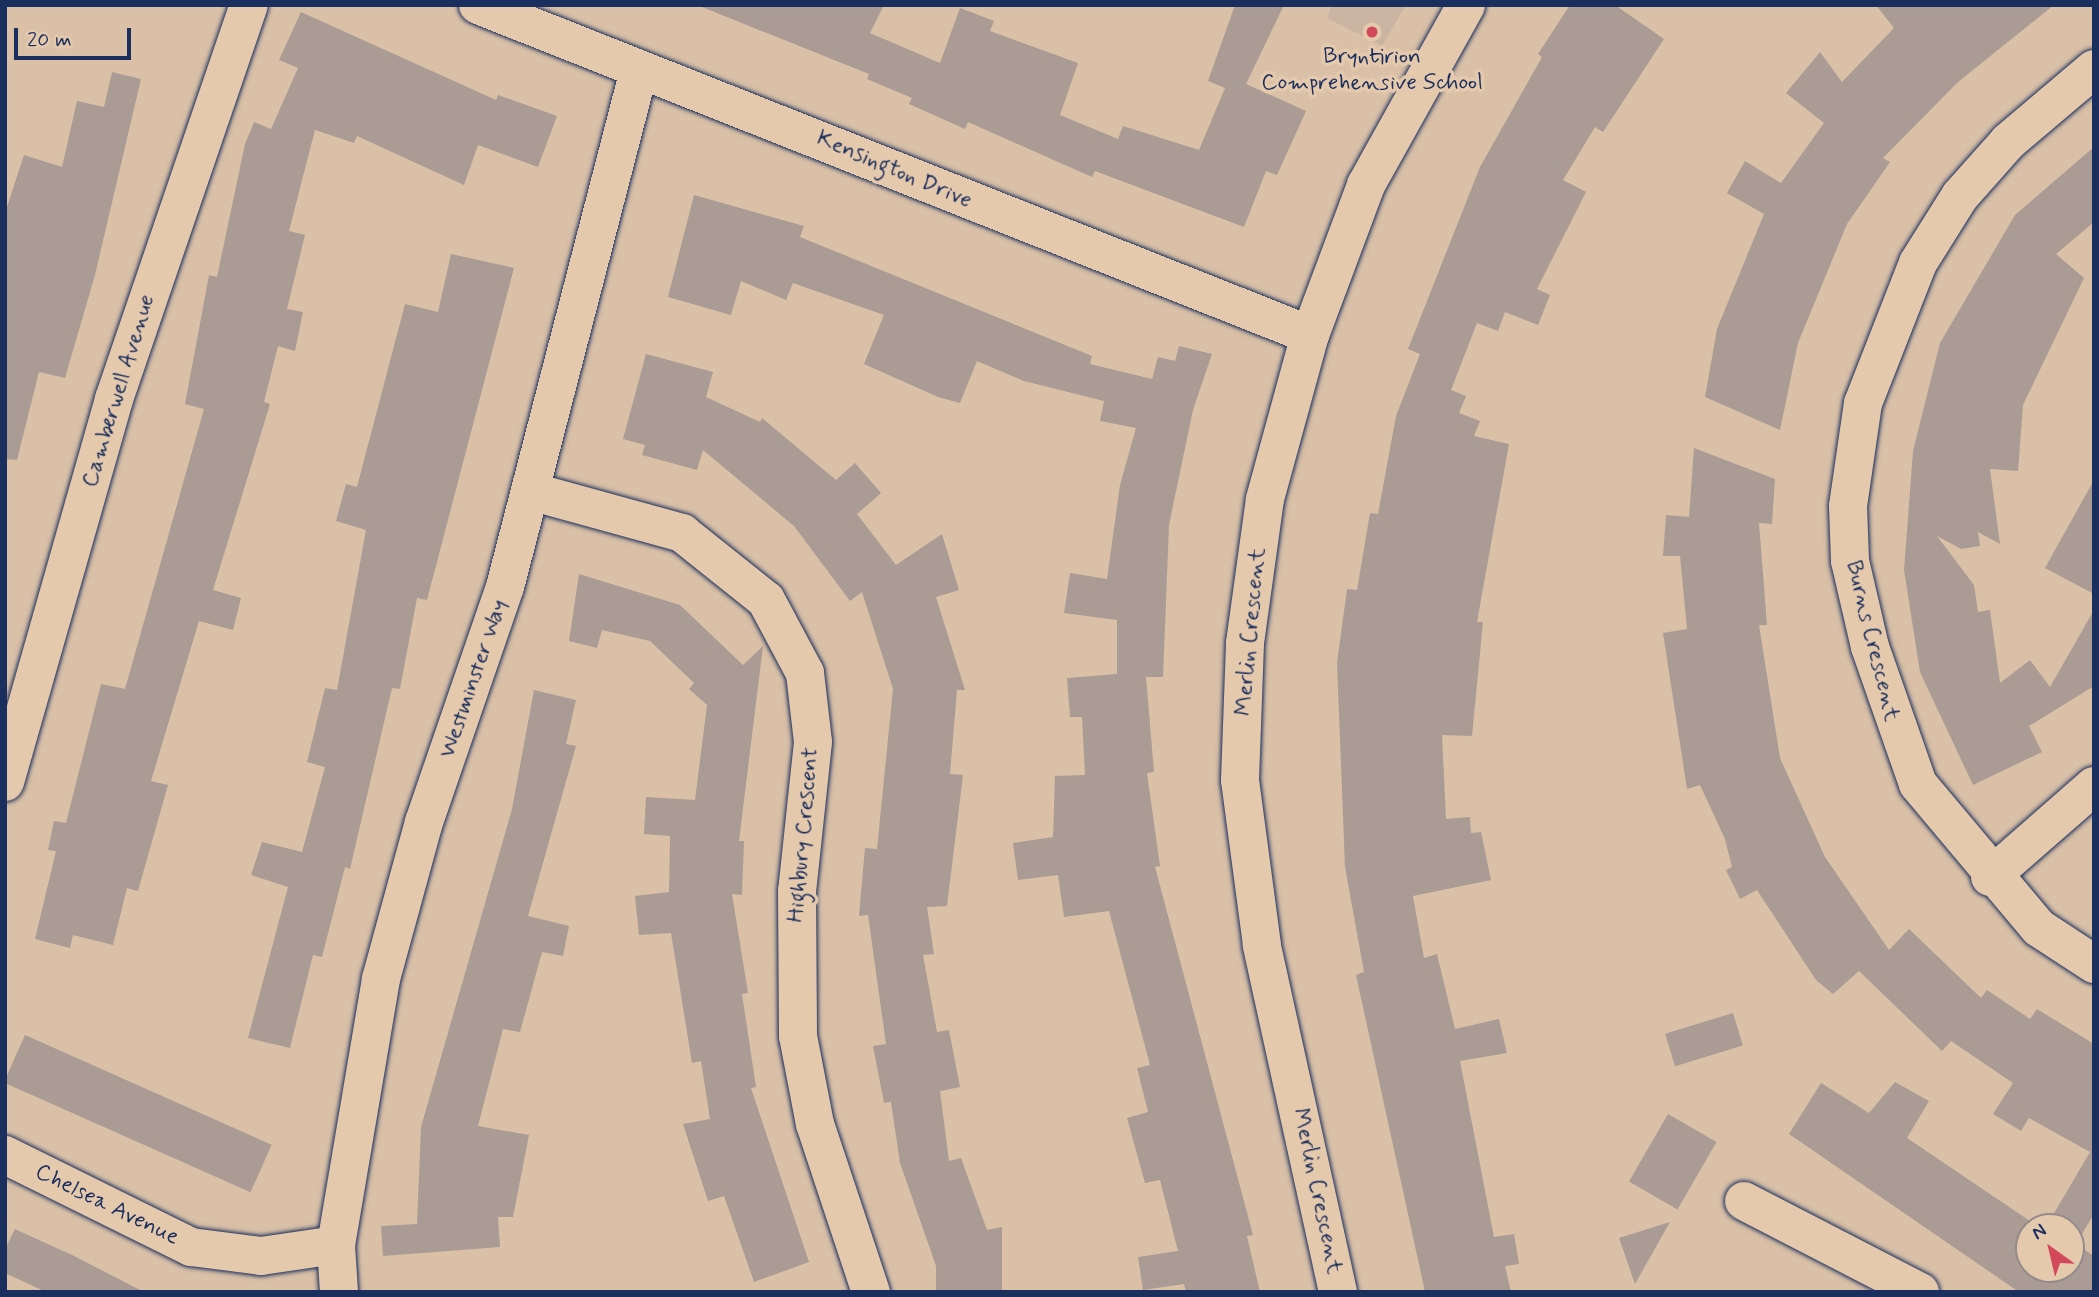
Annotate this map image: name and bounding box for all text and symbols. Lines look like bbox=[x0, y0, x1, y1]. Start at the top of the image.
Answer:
scale bar bbox=[18, 14, 135, 58]
marker: Bryntirion Comprehensive School bbox=[1364, 24, 1380, 40]
text: 20 m bbox=[27, 26, 72, 54]
place label: Bryntirion Comprehensive School bbox=[1261, 43, 1483, 97]
street label: Kensington Drive bbox=[813, 125, 975, 215]
street label: Camberwell Avenue bbox=[77, 293, 161, 489]
street label: Merlin Crescent bbox=[1230, 551, 1272, 713]
street label: Burns Crescent bbox=[1840, 562, 1904, 720]
street label: Westminster Way bbox=[433, 594, 515, 764]
street label: Highbury Crescent bbox=[783, 746, 825, 924]
street label: Merlin Crescent bbox=[1287, 1110, 1347, 1272]
street label: Chelsea Avenue bbox=[30, 1158, 184, 1252]
north arrow bbox=[2015, 1213, 2085, 1283]
text: N bbox=[2027, 1218, 2051, 1246]

